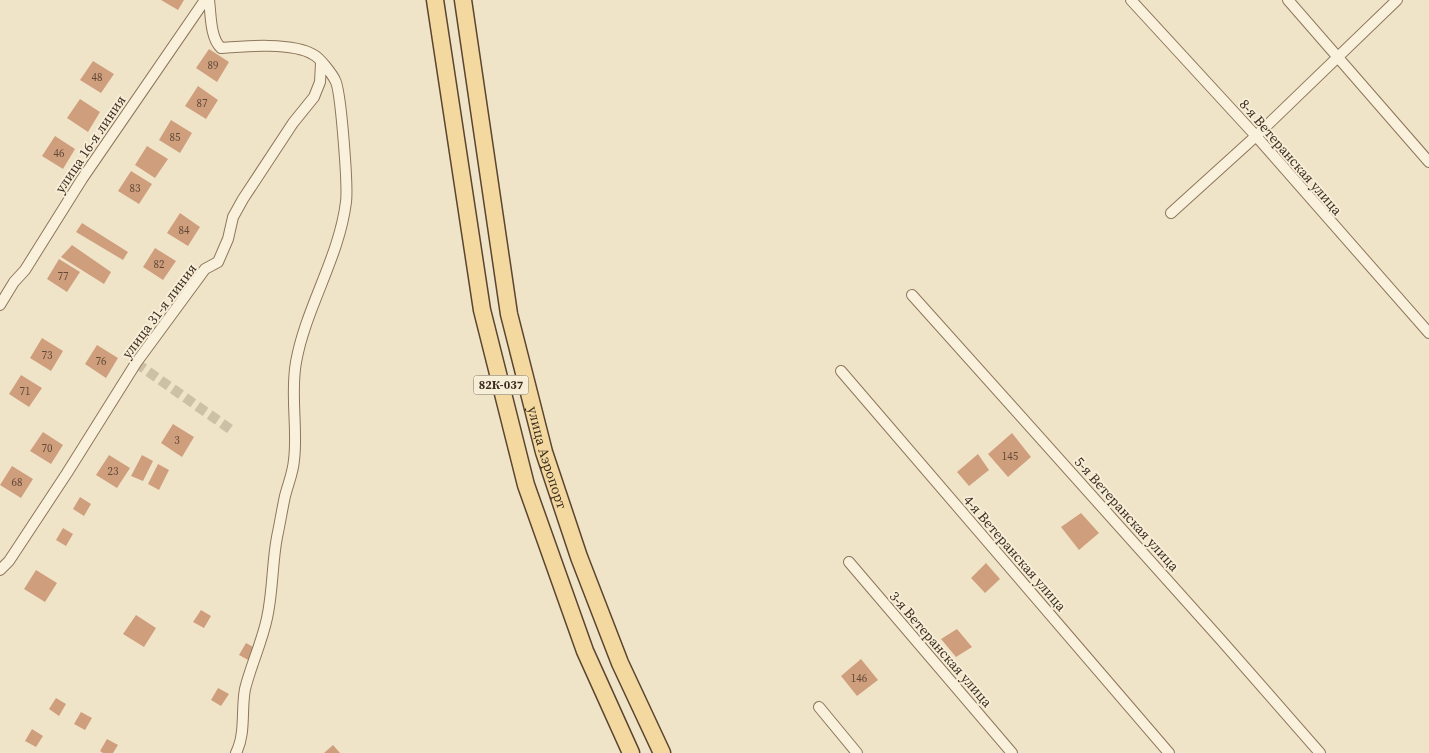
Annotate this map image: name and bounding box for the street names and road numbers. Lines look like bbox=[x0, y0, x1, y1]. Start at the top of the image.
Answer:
street label: улица 16-я линия bbox=[50, 91, 130, 197]
street label: 8-я Ветеранская улица bbox=[1235, 95, 1348, 220]
street label: улица 31-я линия bbox=[117, 259, 201, 363]
road number: 82К-037 bbox=[474, 376, 528, 394]
street label: улица Аэропорт bbox=[523, 404, 572, 512]
street label: 5-я Ветеранская улица bbox=[1070, 452, 1185, 576]
street label: 4-я Ветеранская улица bbox=[959, 491, 1072, 616]
street label: 3-я Ветеранская улица bbox=[885, 587, 998, 712]

